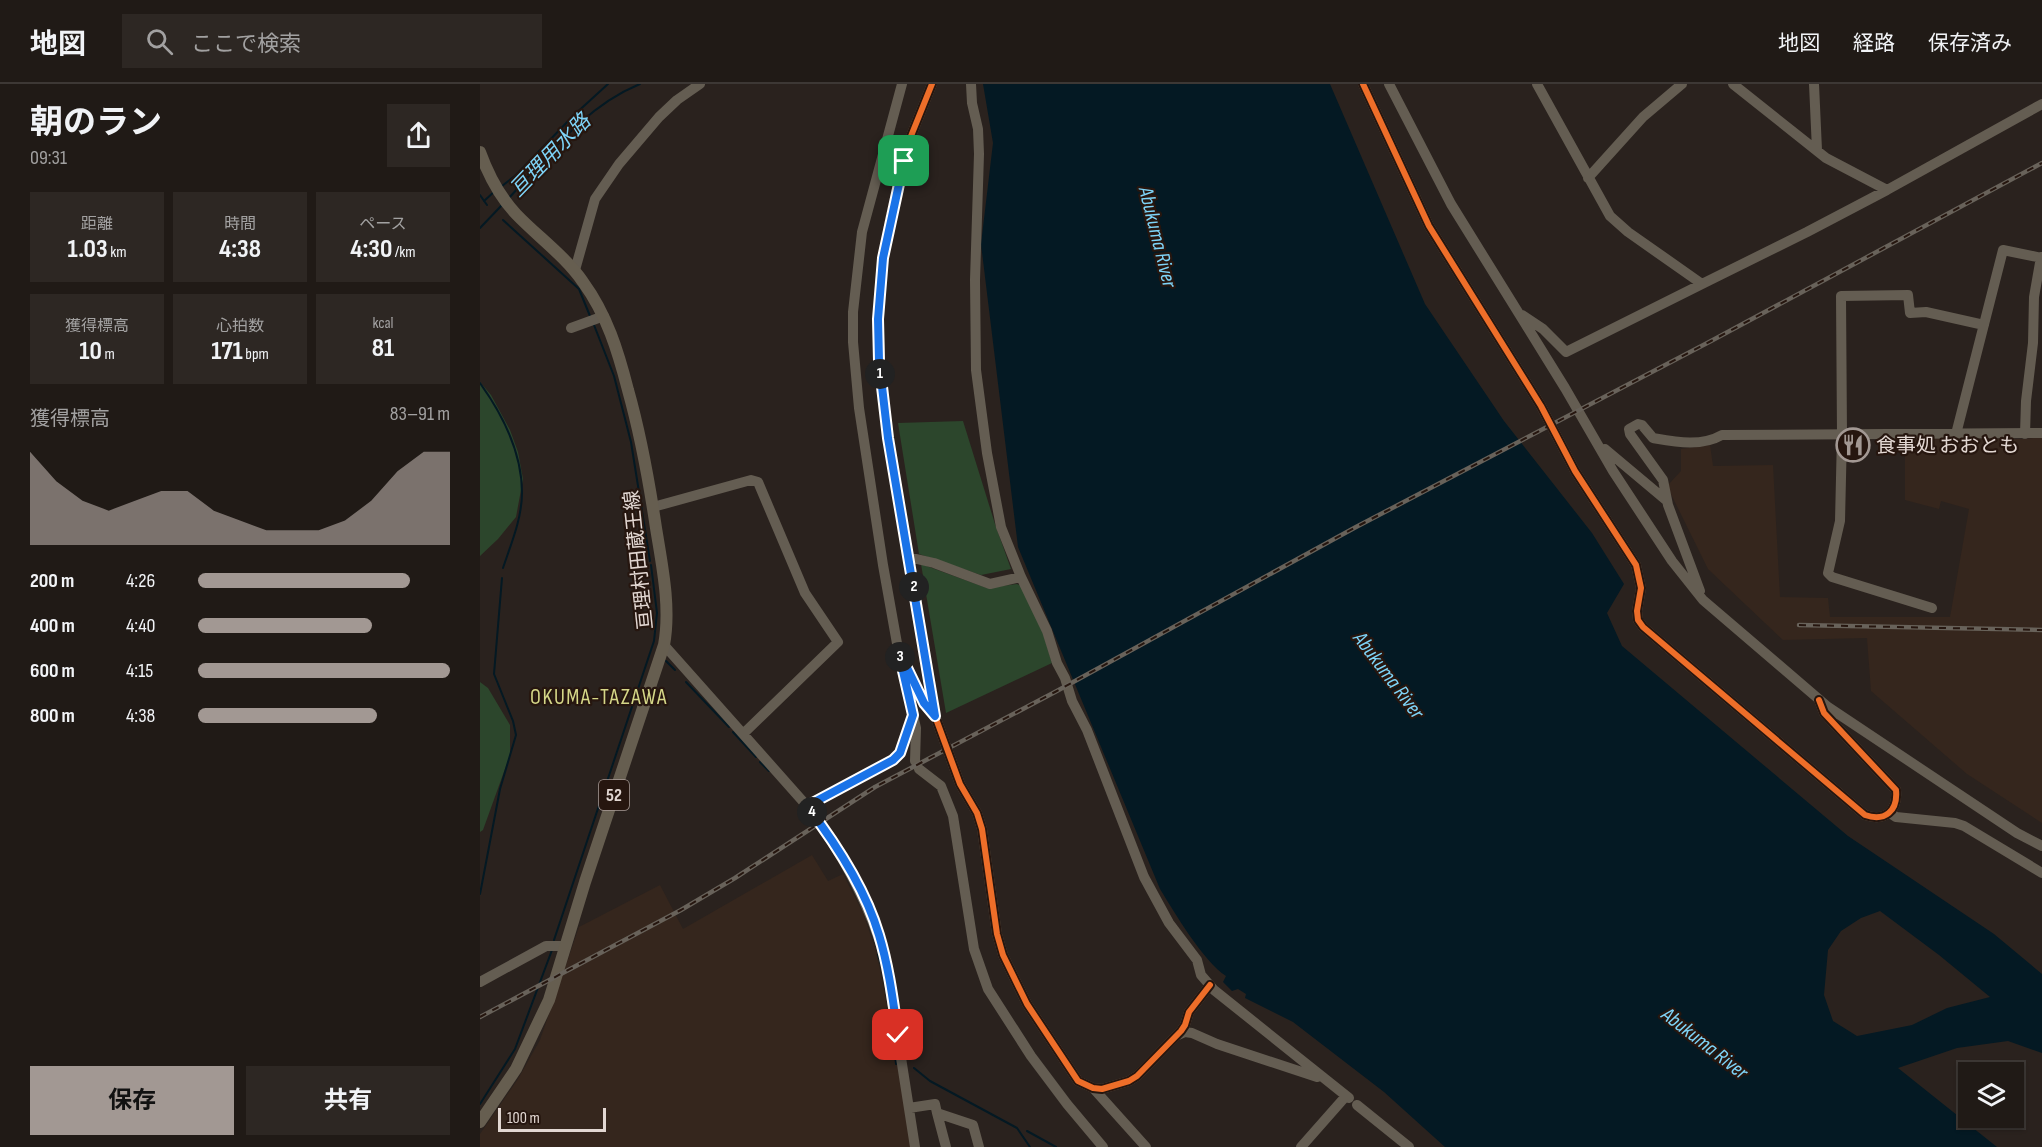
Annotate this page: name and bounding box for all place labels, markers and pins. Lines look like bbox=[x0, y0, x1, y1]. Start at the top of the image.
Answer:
pin bbox=[878, 135, 929, 186]
pin: 1 bbox=[865, 359, 895, 389]
restaurant icon: 食事処 おおとも bbox=[1835, 427, 1871, 463]
place label: 食事処 おおとも bbox=[1876, 434, 2019, 458]
pin: 2 bbox=[899, 572, 929, 602]
pin: 3 bbox=[885, 642, 915, 672]
pin: 4 bbox=[797, 797, 827, 827]
pin bbox=[872, 1009, 923, 1060]

